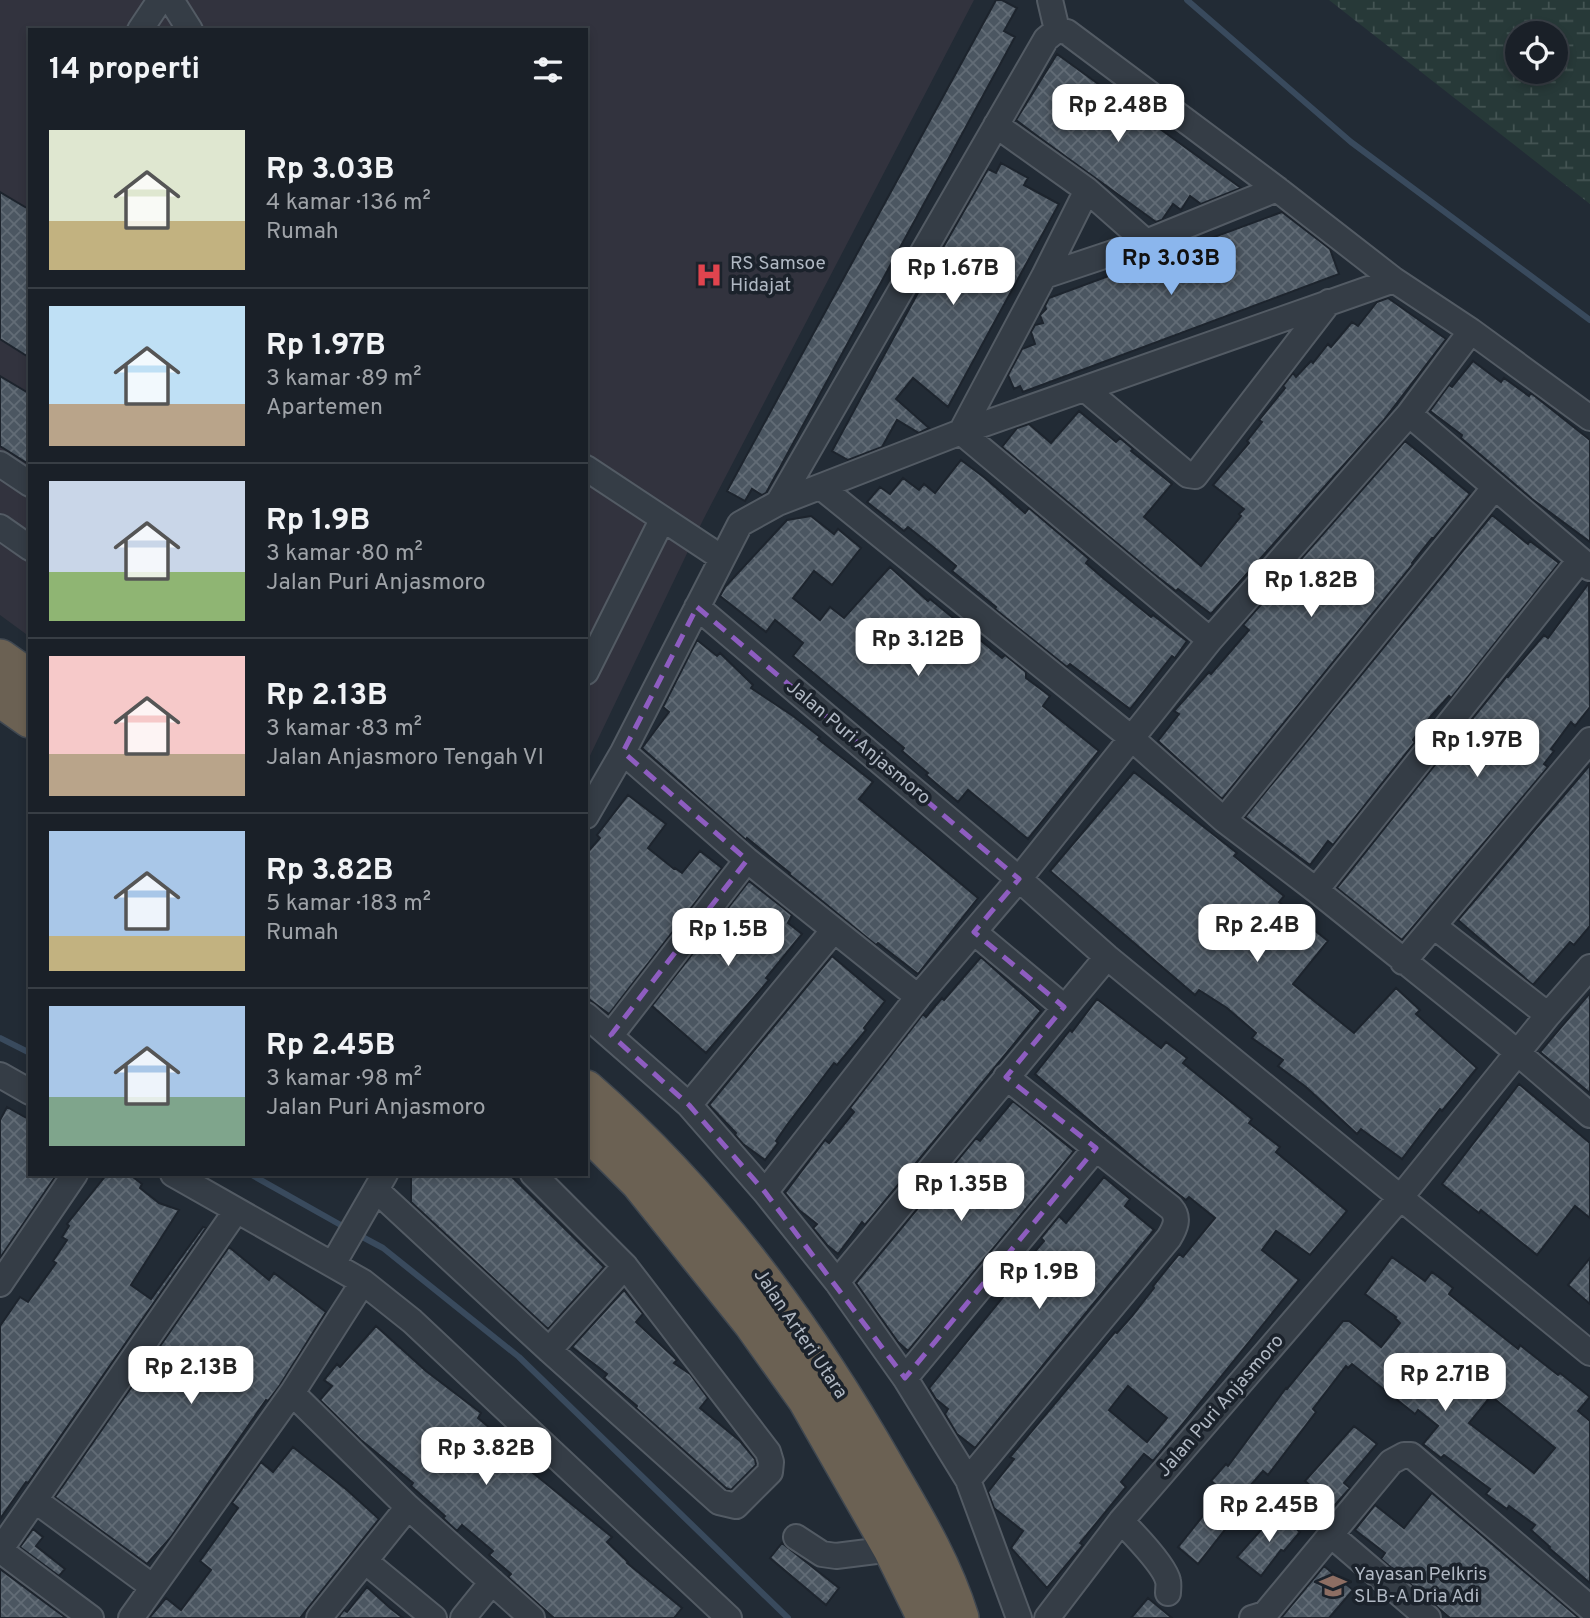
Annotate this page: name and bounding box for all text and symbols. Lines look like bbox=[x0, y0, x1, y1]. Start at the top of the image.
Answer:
map controls bbox=[1505, 21, 1568, 84]
button: locate bbox=[1505, 21, 1568, 84]
icon: filters bbox=[529, 51, 567, 89]
text: 14 properti bbox=[49, 52, 200, 89]
pin: Rp 2.48B bbox=[1046, 85, 1190, 144]
text: Rp 2.48B bbox=[1068, 92, 1168, 121]
text: Rp 3.03B bbox=[266, 152, 394, 189]
icon: home bbox=[105, 158, 189, 242]
text: 4 kamar · 136 m² bbox=[266, 189, 431, 218]
text: Rumah bbox=[266, 218, 339, 247]
pin: Rp 3.03B bbox=[1099, 238, 1243, 297]
text: Rp 3.03B bbox=[1122, 245, 1220, 274]
pin: Rp 1.67B bbox=[881, 247, 1025, 307]
place label: RS Samsoe Hidajat bbox=[730, 252, 826, 298]
text: Rp 1.67B bbox=[907, 255, 999, 284]
hospital icon: RS Samsoe Hidajat bbox=[694, 260, 724, 290]
text: Rp 1.97B bbox=[266, 328, 386, 365]
icon: home bbox=[105, 334, 189, 418]
text: 3 kamar · 89 m² bbox=[266, 365, 422, 394]
text: Apartemen bbox=[266, 394, 383, 423]
text: Rp 1.9B bbox=[266, 503, 370, 540]
icon: home bbox=[105, 509, 189, 593]
text: 3 kamar · 80 m² bbox=[266, 540, 423, 569]
pin: Rp 1.82B bbox=[1239, 560, 1383, 619]
text: Rp 1.82B bbox=[1264, 567, 1358, 596]
text: Jalan Puri Anjasmoro bbox=[266, 569, 486, 598]
pin: Rp 3.12B bbox=[846, 618, 990, 678]
text: Rp 3.12B bbox=[872, 626, 964, 655]
street label: Jalan Puri Anjasmoro bbox=[781, 676, 935, 810]
text: Rp 2.13B bbox=[266, 678, 388, 715]
icon: home bbox=[105, 684, 189, 768]
text: 3 kamar · 83 m² bbox=[266, 715, 422, 744]
pin: Rp 1.97B bbox=[1405, 720, 1549, 779]
text: Rp 1.97B bbox=[1431, 727, 1523, 756]
text: Jalan Anjasmoro Tengah VI bbox=[266, 744, 544, 773]
text: Rp 3.82B bbox=[266, 853, 393, 890]
icon: home bbox=[105, 859, 189, 943]
text: 5 kamar · 183 m² bbox=[266, 890, 431, 919]
pin: Rp 2.4B bbox=[1192, 904, 1322, 964]
pin: Rp 1.5B bbox=[663, 908, 793, 968]
text: Rp 2.4B bbox=[1214, 912, 1300, 941]
text: Rp 1.5B bbox=[688, 916, 768, 945]
text: Rumah bbox=[266, 919, 339, 948]
text: Rp 2.45B bbox=[266, 1028, 395, 1065]
icon: home bbox=[105, 1034, 189, 1118]
text: 3 kamar · 98 m² bbox=[266, 1065, 422, 1094]
text: Jalan Puri Anjasmoro bbox=[266, 1094, 486, 1123]
pin: Rp 1.35B bbox=[889, 1164, 1033, 1223]
text: Rp 1.35B bbox=[914, 1171, 1008, 1200]
pin: Rp 1.9B bbox=[974, 1252, 1104, 1311]
text: Rp 1.9B bbox=[999, 1259, 1079, 1288]
street label: Jalan Arteri Utara bbox=[748, 1264, 852, 1404]
street label: Jalan Puri Anjasmoro bbox=[1152, 1330, 1290, 1482]
pin: Rp 2.13B bbox=[119, 1346, 263, 1406]
text: Rp 2.13B bbox=[144, 1354, 238, 1383]
pin: Rp 2.71B bbox=[1373, 1354, 1517, 1413]
text: Rp 2.71B bbox=[1400, 1361, 1490, 1390]
pin: Rp 3.82B bbox=[414, 1428, 558, 1487]
text: Rp 3.82B bbox=[437, 1435, 535, 1464]
pin: Rp 2.45B bbox=[1197, 1484, 1341, 1544]
text: Rp 2.45B bbox=[1219, 1492, 1319, 1521]
place label: Yayasan Pelkris SLB-A Dria Adi bbox=[1354, 1563, 1487, 1609]
school or university icon: Yayasan Pelkris SLB-A Dria Adi bbox=[1318, 1571, 1348, 1601]

